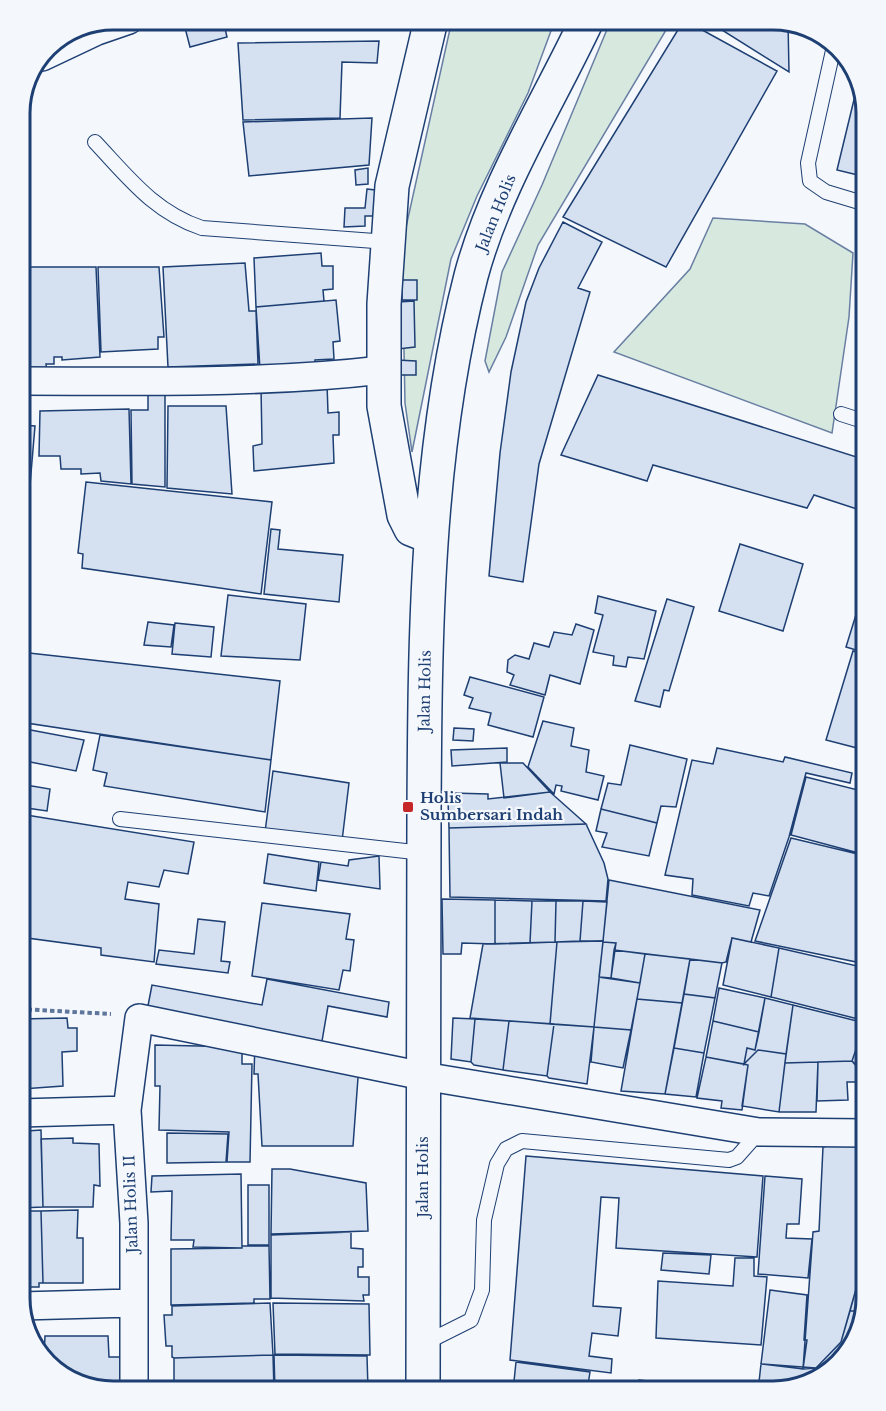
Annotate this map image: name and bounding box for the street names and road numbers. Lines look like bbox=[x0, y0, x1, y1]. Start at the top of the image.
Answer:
street label: Jalan Holis bbox=[471, 171, 520, 256]
street label: Jalan Holis bbox=[414, 650, 435, 734]
street label: Jalan Holis bbox=[413, 1136, 432, 1220]
street label: Jalan Holis II bbox=[119, 1155, 142, 1256]

